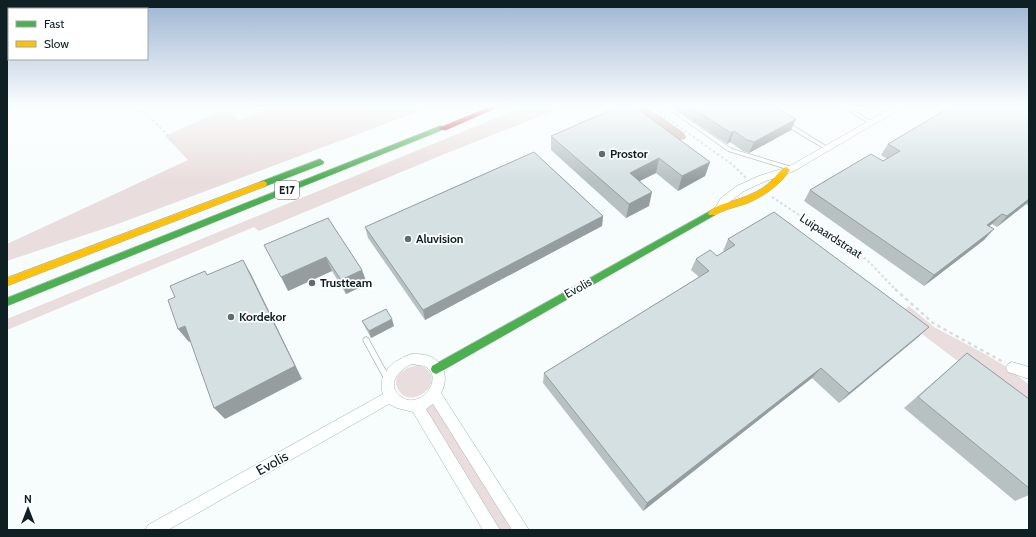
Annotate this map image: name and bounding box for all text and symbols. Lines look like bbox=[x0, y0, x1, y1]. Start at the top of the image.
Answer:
legend bbox=[8, 8, 148, 60]
text: Fast bbox=[44, 16, 64, 31]
text: Slow bbox=[44, 36, 69, 51]
place label: Prostor bbox=[610, 146, 648, 161]
marker: Prostor bbox=[597, 149, 607, 159]
road number: E17 bbox=[275, 181, 299, 199]
street label: Luipaardstraat bbox=[797, 210, 865, 261]
place label: Aluvision bbox=[416, 231, 463, 246]
marker: Aluvision bbox=[403, 234, 413, 244]
street label: Evolis bbox=[561, 274, 594, 301]
place label: Trustteam bbox=[320, 275, 372, 290]
marker: Trustteam bbox=[307, 278, 317, 288]
place label: Kordekor bbox=[239, 309, 286, 324]
marker: Kordekor bbox=[226, 312, 236, 322]
street label: Evolis bbox=[253, 447, 291, 479]
north arrow bbox=[8, 489, 48, 529]
text: N bbox=[24, 492, 32, 506]

